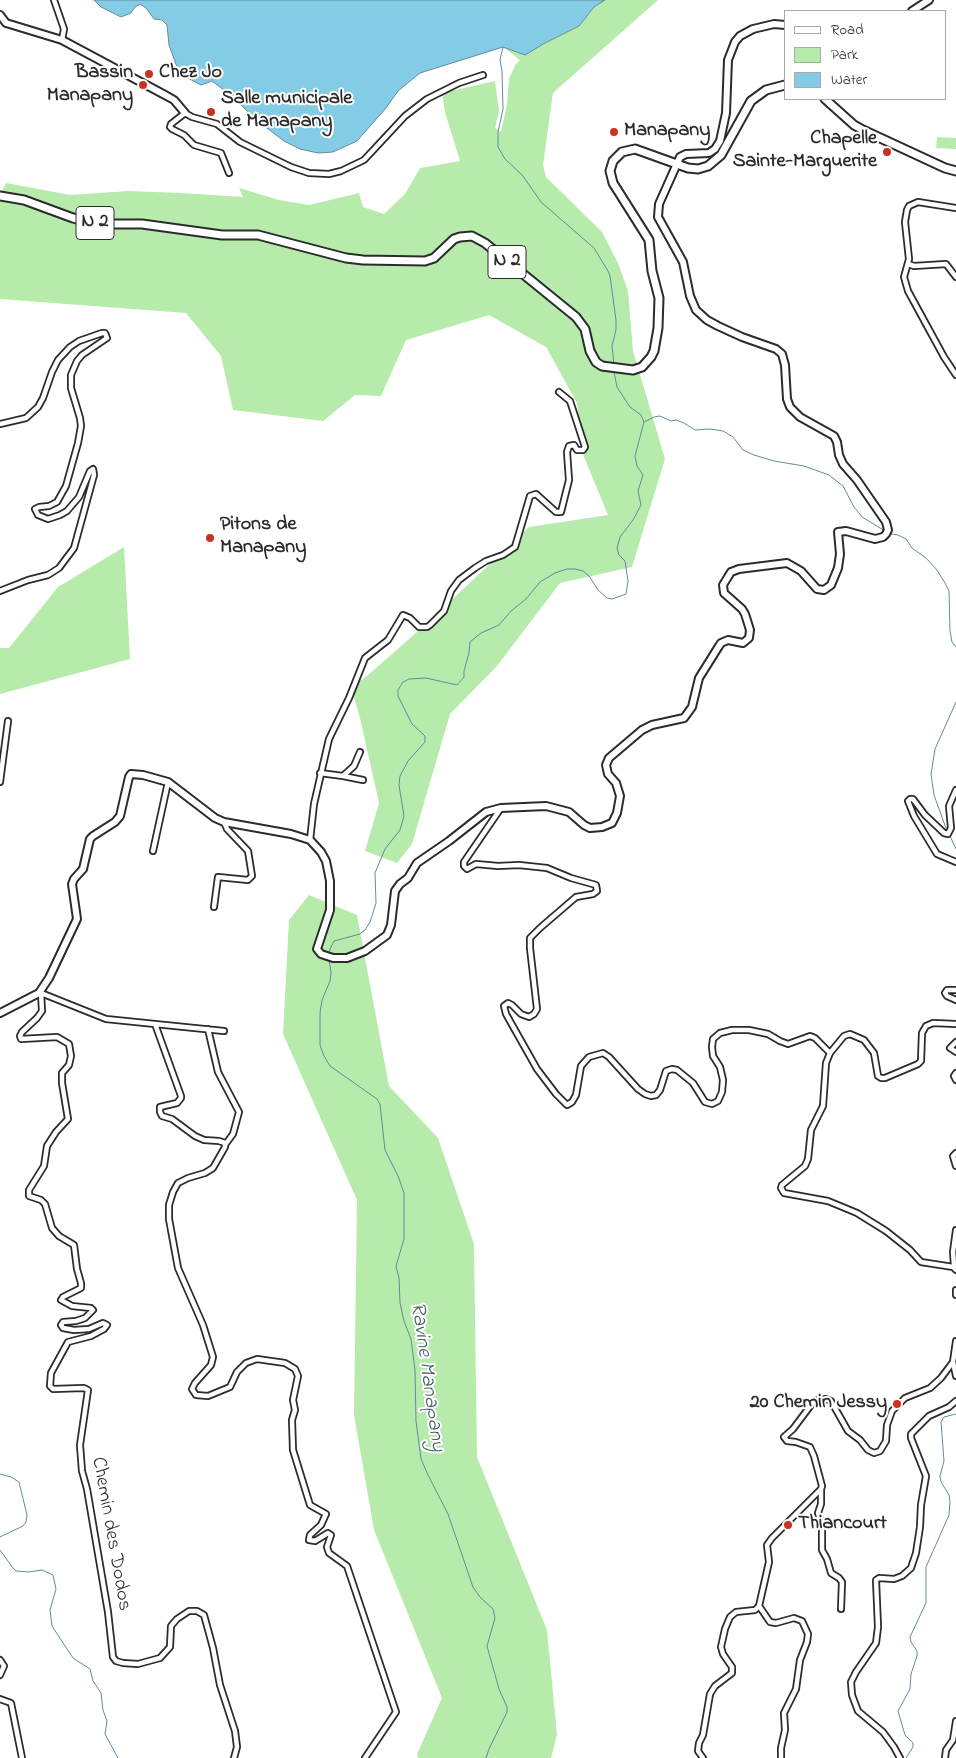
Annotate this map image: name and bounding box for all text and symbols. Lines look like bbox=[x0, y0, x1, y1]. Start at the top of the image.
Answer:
legend bbox=[784, 10, 946, 100]
text: Road bbox=[831, 19, 864, 41]
text: Park bbox=[831, 44, 858, 66]
place label: Bassin Manapany bbox=[47, 62, 133, 109]
place label: Chez Jo bbox=[159, 62, 222, 86]
marker: Chez Jo bbox=[143, 68, 155, 80]
text: Water bbox=[831, 69, 867, 91]
marker: Bassin Manapany bbox=[137, 79, 149, 91]
place label: Salle municipale de Manapany bbox=[221, 88, 352, 135]
marker: Salle municipale de Manapany bbox=[205, 106, 217, 118]
place label: Manapany bbox=[624, 120, 710, 144]
marker: Manapany bbox=[608, 126, 620, 138]
place label: Chapelle Sainte-Marguerite bbox=[733, 128, 877, 175]
marker: Chapelle Sainte-Marguerite bbox=[881, 146, 893, 158]
road number: N 2 bbox=[76, 207, 114, 240]
road number: N 2 bbox=[488, 246, 526, 278]
place label: Pitons de Manapany bbox=[220, 514, 306, 561]
marker: Pitons de Manapany bbox=[204, 532, 216, 544]
water label: Ravine Manapany bbox=[403, 1301, 449, 1453]
place label: 20 Chemin Jessy bbox=[750, 1392, 887, 1416]
marker: 20 Chemin Jessy bbox=[891, 1398, 903, 1410]
street label: Chemin des Dodos bbox=[85, 1455, 135, 1613]
place label: Thiancourt bbox=[798, 1513, 887, 1537]
marker: Thiancourt bbox=[782, 1519, 794, 1531]

